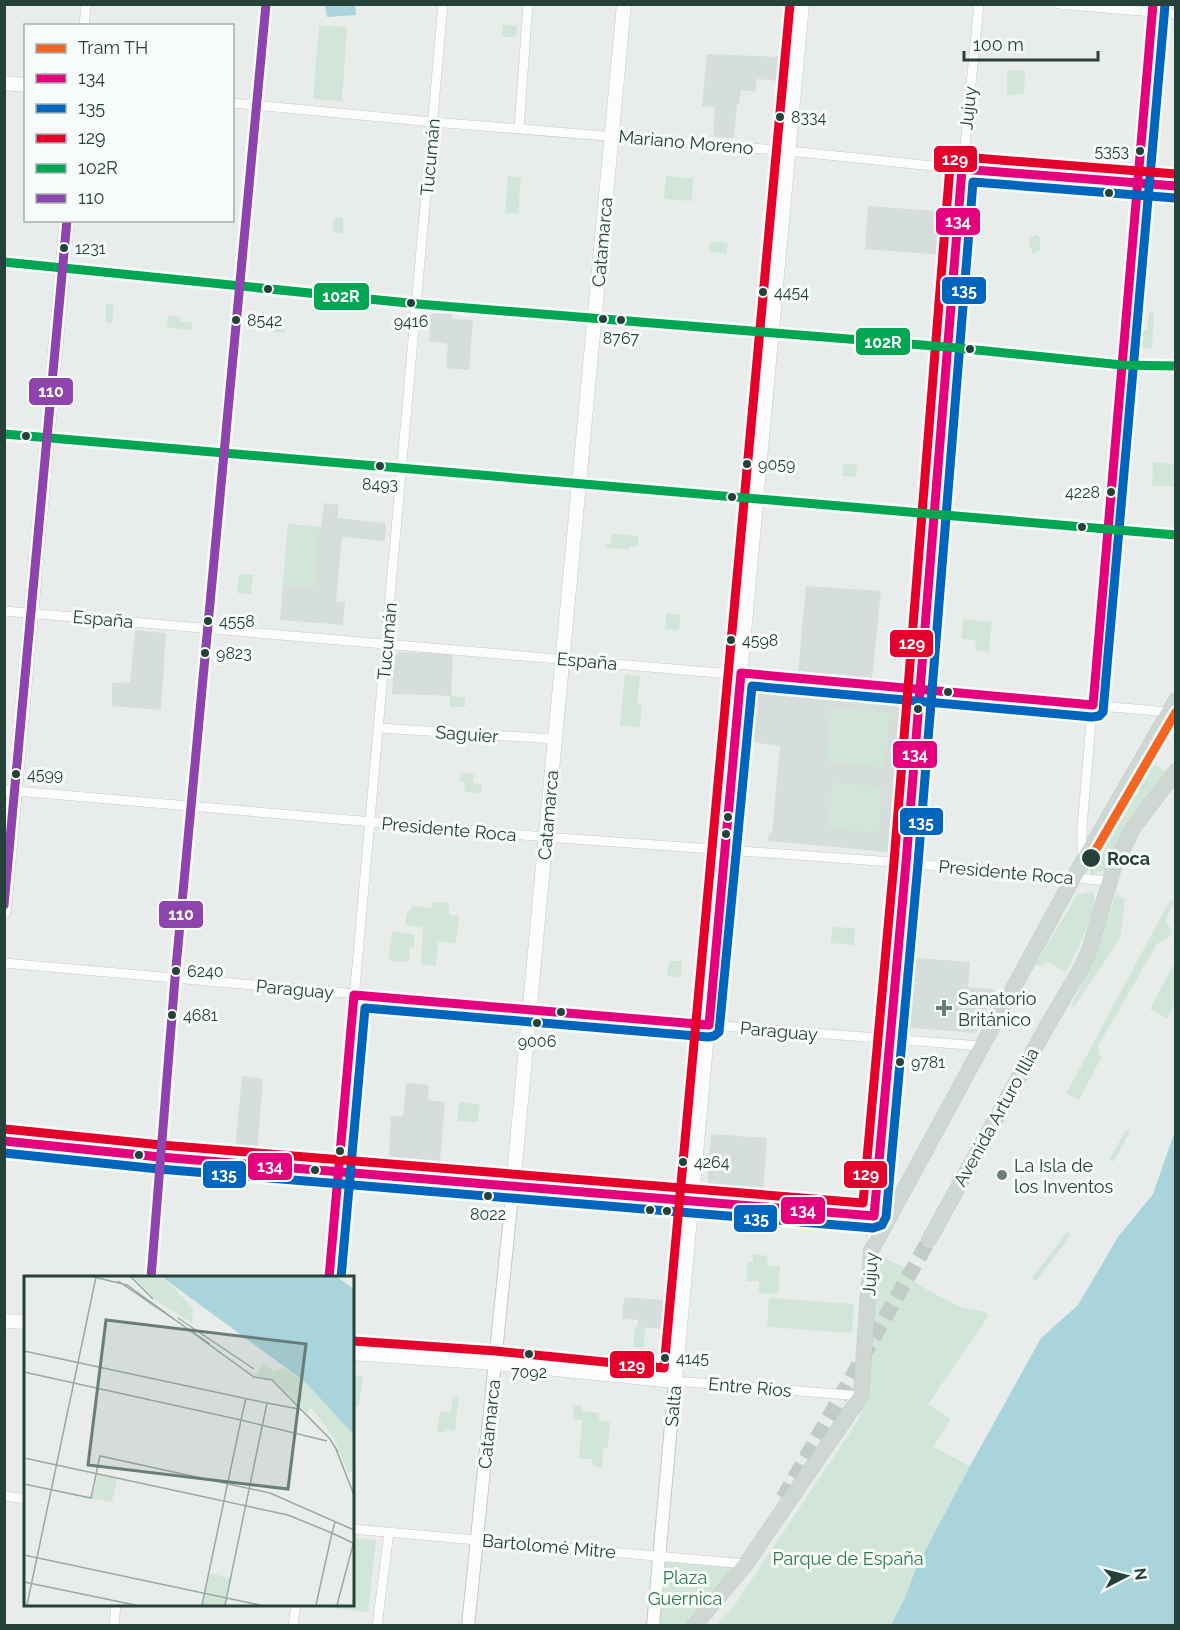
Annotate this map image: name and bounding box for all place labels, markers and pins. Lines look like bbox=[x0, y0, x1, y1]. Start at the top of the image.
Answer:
place label: 8334 bbox=[791, 108, 827, 127]
marker: 8334 bbox=[774, 111, 786, 123]
place label: 5353 bbox=[1094, 142, 1129, 161]
marker: 5353 bbox=[1134, 145, 1146, 157]
unlabelled marker bbox=[1103, 187, 1115, 199]
place label: 1231 bbox=[75, 239, 106, 258]
marker: 1231 bbox=[58, 242, 70, 254]
unlabelled marker bbox=[262, 283, 274, 295]
place label: 4454 bbox=[774, 283, 809, 302]
marker: 4454 bbox=[757, 286, 769, 298]
marker: 9416 bbox=[405, 297, 417, 309]
place label: 8542 bbox=[247, 311, 282, 330]
place label: 9416 bbox=[394, 312, 428, 331]
unlabelled marker bbox=[597, 313, 609, 325]
marker: 8542 bbox=[230, 314, 242, 326]
marker: 8767 bbox=[615, 314, 627, 326]
place label: 8767 bbox=[603, 329, 640, 348]
unlabelled marker bbox=[964, 343, 976, 355]
unlabelled marker bbox=[20, 430, 32, 442]
place label: 9059 bbox=[758, 455, 795, 474]
marker: 9059 bbox=[741, 458, 753, 470]
marker: 8493 bbox=[374, 460, 386, 472]
place label: 8493 bbox=[362, 475, 398, 494]
place label: 4228 bbox=[1065, 483, 1100, 502]
marker: 4228 bbox=[1105, 486, 1117, 498]
unlabelled marker bbox=[726, 491, 738, 503]
unlabelled marker bbox=[1076, 521, 1088, 533]
place label: 4558 bbox=[219, 612, 255, 631]
marker: 4558 bbox=[202, 615, 214, 627]
place label: 4598 bbox=[742, 631, 778, 650]
marker: 4598 bbox=[725, 634, 737, 646]
place label: 9823 bbox=[216, 644, 252, 663]
marker: 9823 bbox=[199, 647, 211, 659]
unlabelled marker bbox=[942, 686, 954, 698]
unlabelled marker bbox=[912, 703, 924, 715]
place label: 4599 bbox=[27, 765, 63, 784]
marker: 4599 bbox=[10, 768, 22, 780]
unlabelled marker bbox=[722, 811, 734, 823]
unlabelled marker bbox=[720, 828, 732, 840]
marker: Roca bbox=[1080, 847, 1102, 869]
place label: Roca bbox=[1107, 848, 1150, 869]
place label: 6240 bbox=[187, 962, 224, 981]
marker: 6240 bbox=[170, 965, 182, 977]
place label: Sanatorio Británico bbox=[958, 988, 1037, 1030]
marker: Sanatorio Británico bbox=[935, 999, 953, 1017]
place label: 4681 bbox=[183, 1006, 218, 1025]
unlabelled marker bbox=[555, 1006, 567, 1018]
marker: 4681 bbox=[166, 1009, 178, 1021]
marker: 9006 bbox=[531, 1017, 543, 1029]
place label: 9006 bbox=[518, 1032, 556, 1051]
place label: 9781 bbox=[911, 1053, 945, 1072]
marker: 9781 bbox=[894, 1056, 906, 1068]
unlabelled marker bbox=[334, 1145, 346, 1157]
unlabelled marker bbox=[133, 1149, 145, 1161]
place label: 4264 bbox=[694, 1153, 730, 1172]
place label: La Isla de los Inventos bbox=[1014, 1155, 1113, 1197]
marker: 4264 bbox=[677, 1156, 689, 1168]
unlabelled marker bbox=[309, 1164, 321, 1176]
marker: La Isla de los Inventos bbox=[995, 1168, 1009, 1182]
marker: 8022 bbox=[482, 1190, 494, 1202]
unlabelled marker bbox=[644, 1204, 656, 1216]
place label: 8022 bbox=[470, 1205, 506, 1224]
unlabelled marker bbox=[661, 1205, 673, 1217]
marker: 7092 bbox=[523, 1348, 535, 1360]
place label: 4145 bbox=[676, 1349, 709, 1368]
marker: 4145 bbox=[659, 1352, 671, 1364]
place label: 7092 bbox=[511, 1363, 547, 1382]

